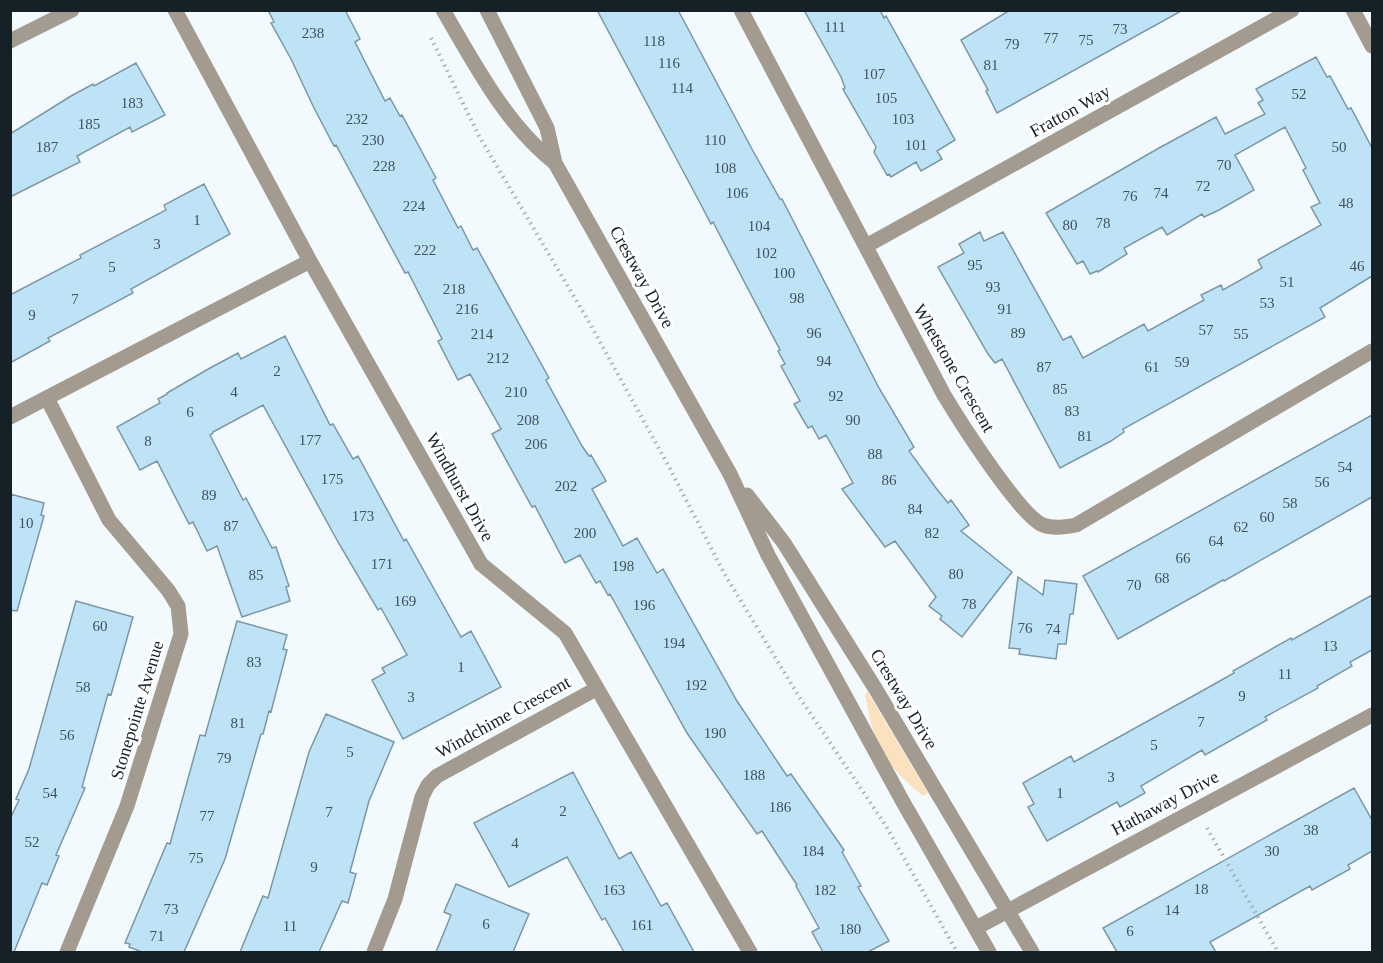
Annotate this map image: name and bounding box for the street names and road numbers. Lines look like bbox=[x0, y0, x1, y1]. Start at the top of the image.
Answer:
street label: Fratton Way bbox=[1026, 81, 1114, 141]
street label: Crestway Drive bbox=[606, 223, 678, 331]
street label: Whetstone Crescent bbox=[909, 300, 999, 436]
street label: Windhurst Drive bbox=[422, 429, 498, 545]
street label: Stonepointe Avenue bbox=[106, 638, 168, 782]
street label: Crestway Drive bbox=[866, 645, 942, 753]
street label: Windchime Crescent bbox=[432, 672, 574, 762]
street label: Hathaway Drive bbox=[1108, 766, 1222, 840]

